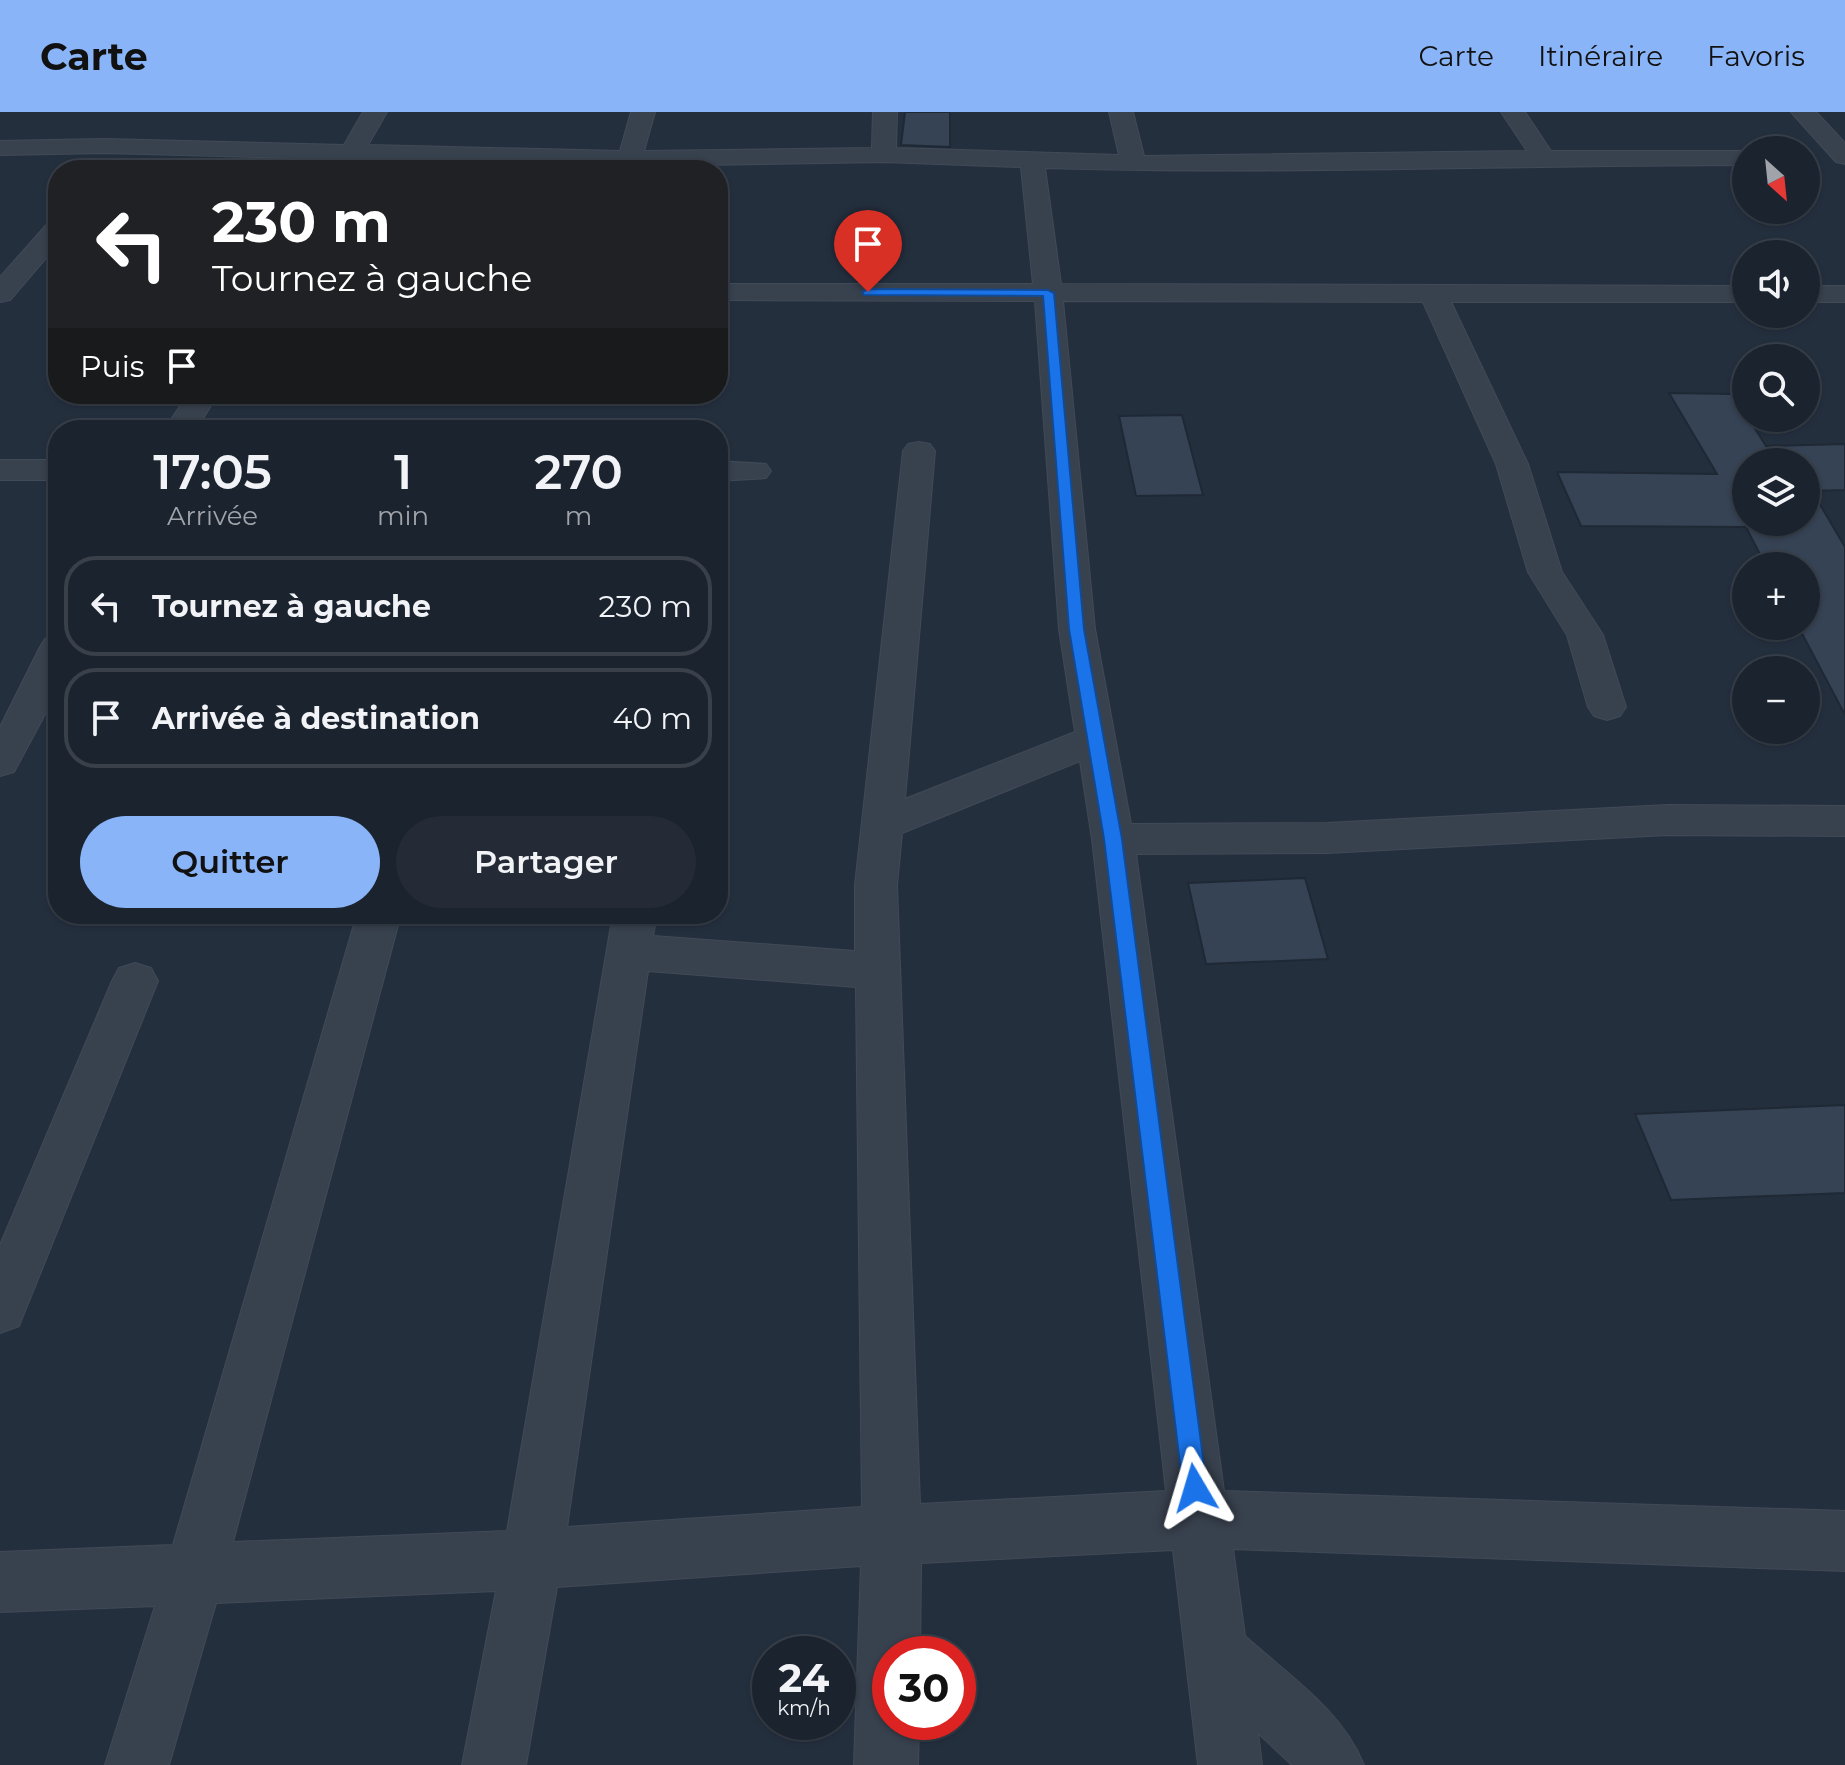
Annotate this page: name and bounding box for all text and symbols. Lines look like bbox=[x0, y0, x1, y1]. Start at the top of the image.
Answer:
text: Carte bbox=[40, 33, 148, 80]
text: Carte bbox=[1418, 39, 1494, 73]
text: Itinéraire bbox=[1538, 39, 1663, 73]
text: Favoris bbox=[1707, 39, 1805, 73]
north arrow bbox=[1732, 136, 1820, 224]
map controls bbox=[1732, 136, 1820, 744]
text: 230 m bbox=[212, 188, 391, 256]
icon: left bbox=[80, 192, 184, 296]
pin bbox=[834, 210, 902, 292]
icon: arrive bbox=[846, 222, 890, 266]
button: sound bbox=[1732, 240, 1820, 328]
text: Tournez à gauche bbox=[212, 256, 532, 300]
icon: arrive bbox=[160, 344, 204, 388]
button: search bbox=[1732, 344, 1820, 432]
text: Puis bbox=[80, 348, 144, 385]
text: 17:05 bbox=[153, 443, 272, 501]
text: 1 bbox=[394, 443, 412, 501]
text: 270 bbox=[534, 443, 623, 501]
button: layers bbox=[1732, 448, 1820, 536]
text: Arrivée bbox=[167, 500, 258, 532]
text: min bbox=[377, 500, 429, 532]
text: m bbox=[565, 500, 592, 532]
button: + bbox=[1732, 552, 1820, 640]
icon: left bbox=[84, 584, 128, 628]
text: Tournez à gauche bbox=[152, 588, 431, 625]
text: 230 m bbox=[598, 588, 692, 625]
button: − bbox=[1732, 656, 1820, 744]
icon: arrive bbox=[84, 696, 128, 740]
text: Arrivée à destination bbox=[152, 700, 480, 737]
text: 40 m bbox=[613, 700, 692, 737]
button: Quitter bbox=[80, 816, 380, 908]
button: Partager bbox=[396, 816, 696, 908]
position arrow bbox=[1153, 1446, 1237, 1530]
speed limit sign: 30 bbox=[872, 1636, 976, 1740]
text: 24 bbox=[779, 1653, 829, 1702]
text: km/h bbox=[777, 1696, 831, 1720]

